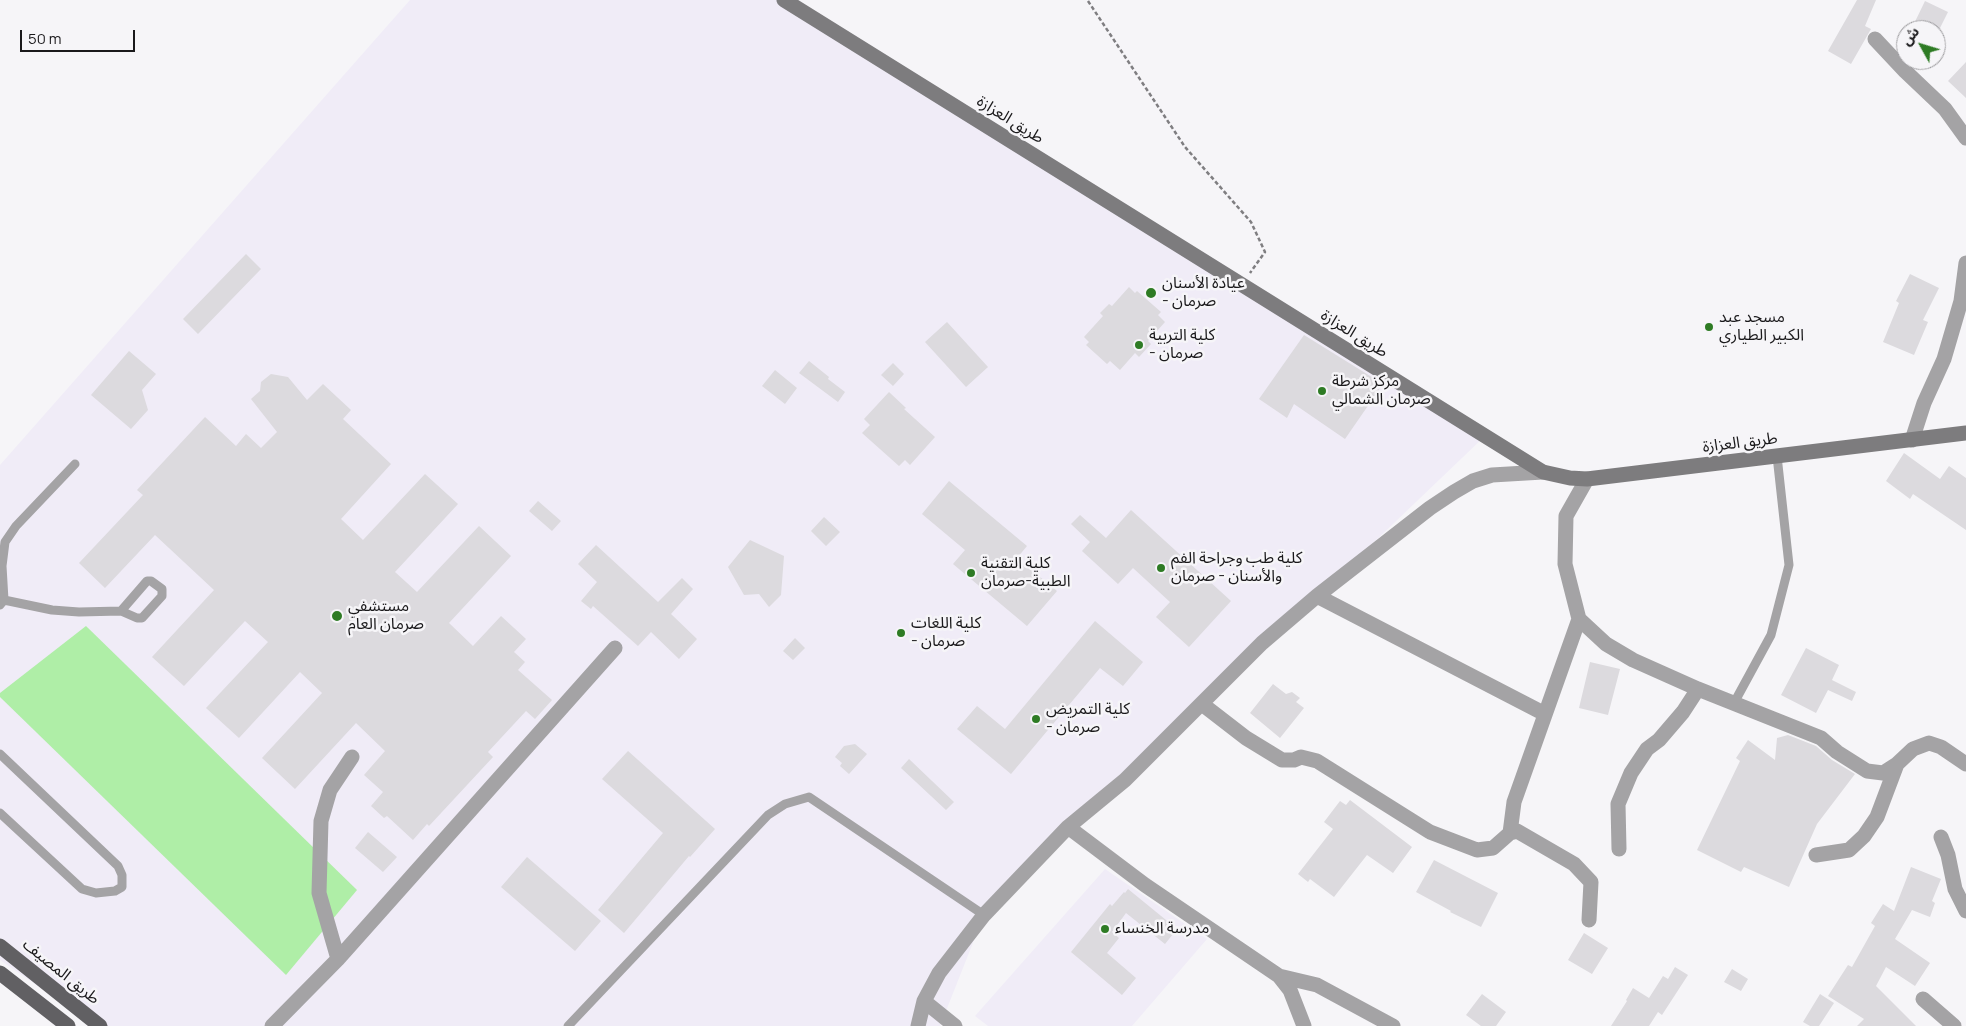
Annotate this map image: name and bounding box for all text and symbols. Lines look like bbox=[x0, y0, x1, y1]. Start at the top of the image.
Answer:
scale bar bbox=[22, 20, 138, 52]
north arrow bbox=[1896, 20, 1946, 70]
text: ش bbox=[1896, 22, 1923, 49]
text: 50 m bbox=[28, 28, 62, 49]
street label: طريق العزازة bbox=[973, 92, 1047, 148]
place label: عيادة الأسنان - صرمان bbox=[1162, 274, 1245, 312]
marker: عيادة الأسنان - صرمان bbox=[1144, 286, 1158, 300]
street label: طريق العزازة bbox=[1317, 306, 1391, 362]
place label: مسجد عبد الكبير الطياري bbox=[1719, 308, 1804, 346]
marker: مسجد عبد الكبير الطياري bbox=[1703, 321, 1715, 333]
place label: كلية التربية - صرمان bbox=[1149, 326, 1215, 364]
marker: كلية التربية - صرمان bbox=[1133, 339, 1145, 351]
place label: مركز شرطة صرمان الشمالي bbox=[1332, 372, 1431, 410]
marker: مركز شرطة صرمان الشمالي bbox=[1316, 385, 1328, 397]
street label: طريق العزازة bbox=[1701, 429, 1779, 457]
place label: كلية طب وجراحة الفم والأسنان - صرمان bbox=[1171, 549, 1302, 587]
place label: كلية التقنية الطبية-صرمان bbox=[981, 554, 1070, 592]
marker: كلية طب وجراحة الفم والأسنان - صرمان bbox=[1155, 562, 1167, 574]
marker: كلية التقنية الطبية-صرمان bbox=[965, 567, 977, 579]
place label: مستشفي صرمان العام bbox=[348, 597, 424, 635]
marker: مستشفي صرمان العام bbox=[330, 609, 344, 623]
place label: كلية اللغات - صرمان bbox=[911, 614, 981, 652]
marker: كلية اللغات - صرمان bbox=[895, 627, 907, 639]
place label: كلية التمريض - صرمان bbox=[1046, 700, 1130, 738]
marker: كلية التمريض - صرمان bbox=[1030, 713, 1042, 725]
place label: مدرسة الخنساء bbox=[1115, 919, 1209, 939]
marker: مدرسة الخنساء bbox=[1099, 923, 1111, 935]
street label: طريق المصيف bbox=[19, 935, 103, 1009]

